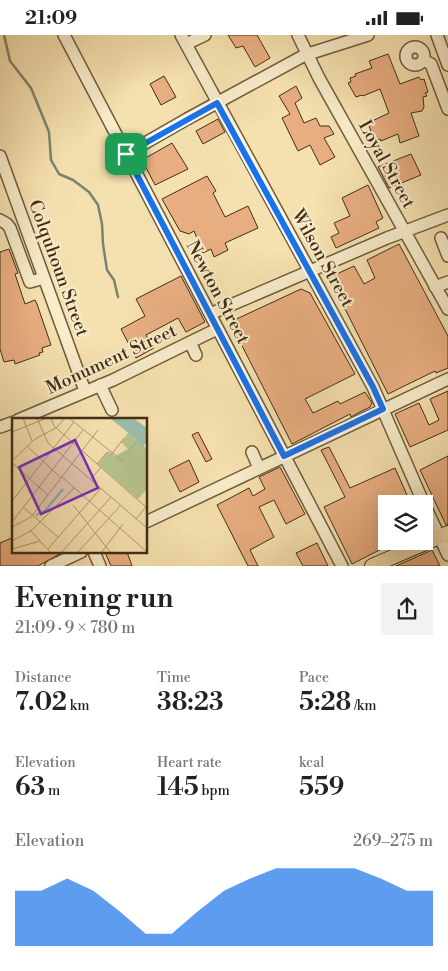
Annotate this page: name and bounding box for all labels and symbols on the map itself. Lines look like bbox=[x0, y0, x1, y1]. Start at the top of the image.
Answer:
street label: Loyal Street bbox=[353, 116, 421, 213]
pin bbox=[105, 133, 147, 175]
street label: Colquhoun Street bbox=[23, 197, 94, 340]
street label: Wilson Street bbox=[286, 204, 359, 312]
street label: Newton Street bbox=[181, 236, 255, 349]
street label: Monument Street bbox=[42, 319, 181, 400]
inset map bbox=[12, 418, 148, 553]

